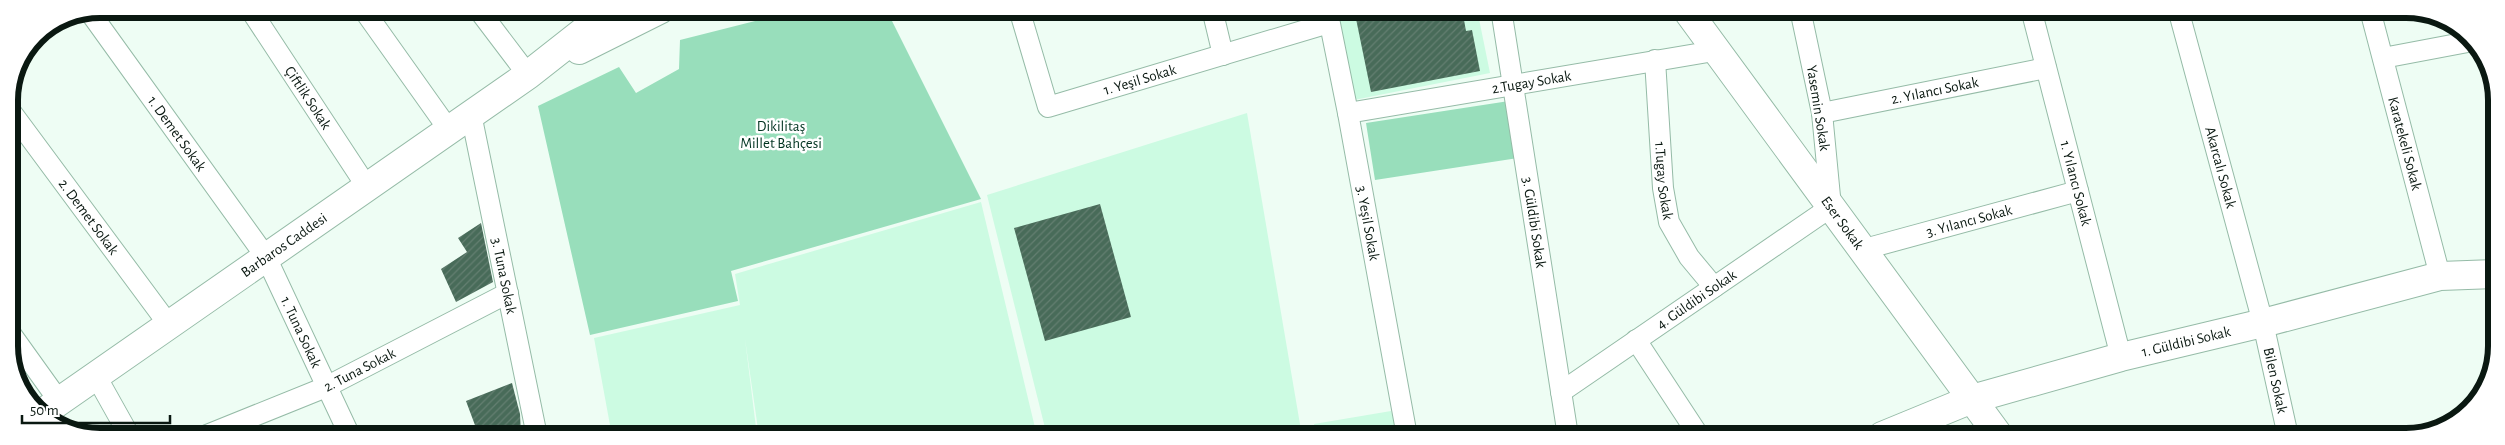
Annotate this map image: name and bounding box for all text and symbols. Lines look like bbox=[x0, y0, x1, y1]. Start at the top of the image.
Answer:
street label: 1. Yeşil Sokak bbox=[1102, 62, 1178, 97]
street label: Çiftlik Sokak bbox=[282, 63, 334, 132]
street label: Yasemin Sokak bbox=[1804, 64, 1832, 152]
street label: 2.Tugay Sokak bbox=[1491, 68, 1572, 96]
street label: 2. Yılancı Sokak bbox=[1890, 74, 1980, 106]
street label: 1. Demet Sokak bbox=[145, 93, 209, 174]
street label: Karatekeli Sokak bbox=[2386, 95, 2425, 192]
park label: Dikilitaş Millet Bahçesi bbox=[740, 119, 822, 151]
street label: Akarcalı Sokak bbox=[2203, 125, 2239, 210]
street label: 1. Yılancı Sokak bbox=[2058, 139, 2094, 227]
street label: 1.Tugay Sokak bbox=[1653, 141, 1676, 221]
street label: 2. Demet Sokak bbox=[56, 176, 122, 257]
street label: 3. Güldibi Sokak bbox=[1520, 176, 1549, 269]
street label: 3. Yeşil Sokak bbox=[1354, 184, 1382, 262]
street label: Eser Sokak bbox=[1818, 193, 1867, 252]
street label: 3. Yılancı Sokak bbox=[1925, 202, 2014, 239]
street label: Barbaros Caddesi bbox=[238, 210, 330, 280]
street label: 3. Tuna Sokak bbox=[489, 236, 519, 315]
street label: 4. Güldibi Sokak bbox=[1654, 267, 1739, 332]
street label: 1. Tuna Sokak bbox=[278, 294, 324, 370]
street label: 1. Güldibi Sokak bbox=[2140, 324, 2232, 359]
street label: 2. Tuna Sokak bbox=[321, 345, 398, 394]
street label: Bilen Sokak bbox=[2261, 346, 2290, 415]
scale bar bbox=[22, 392, 170, 424]
text: 50 m bbox=[30, 403, 59, 418]

